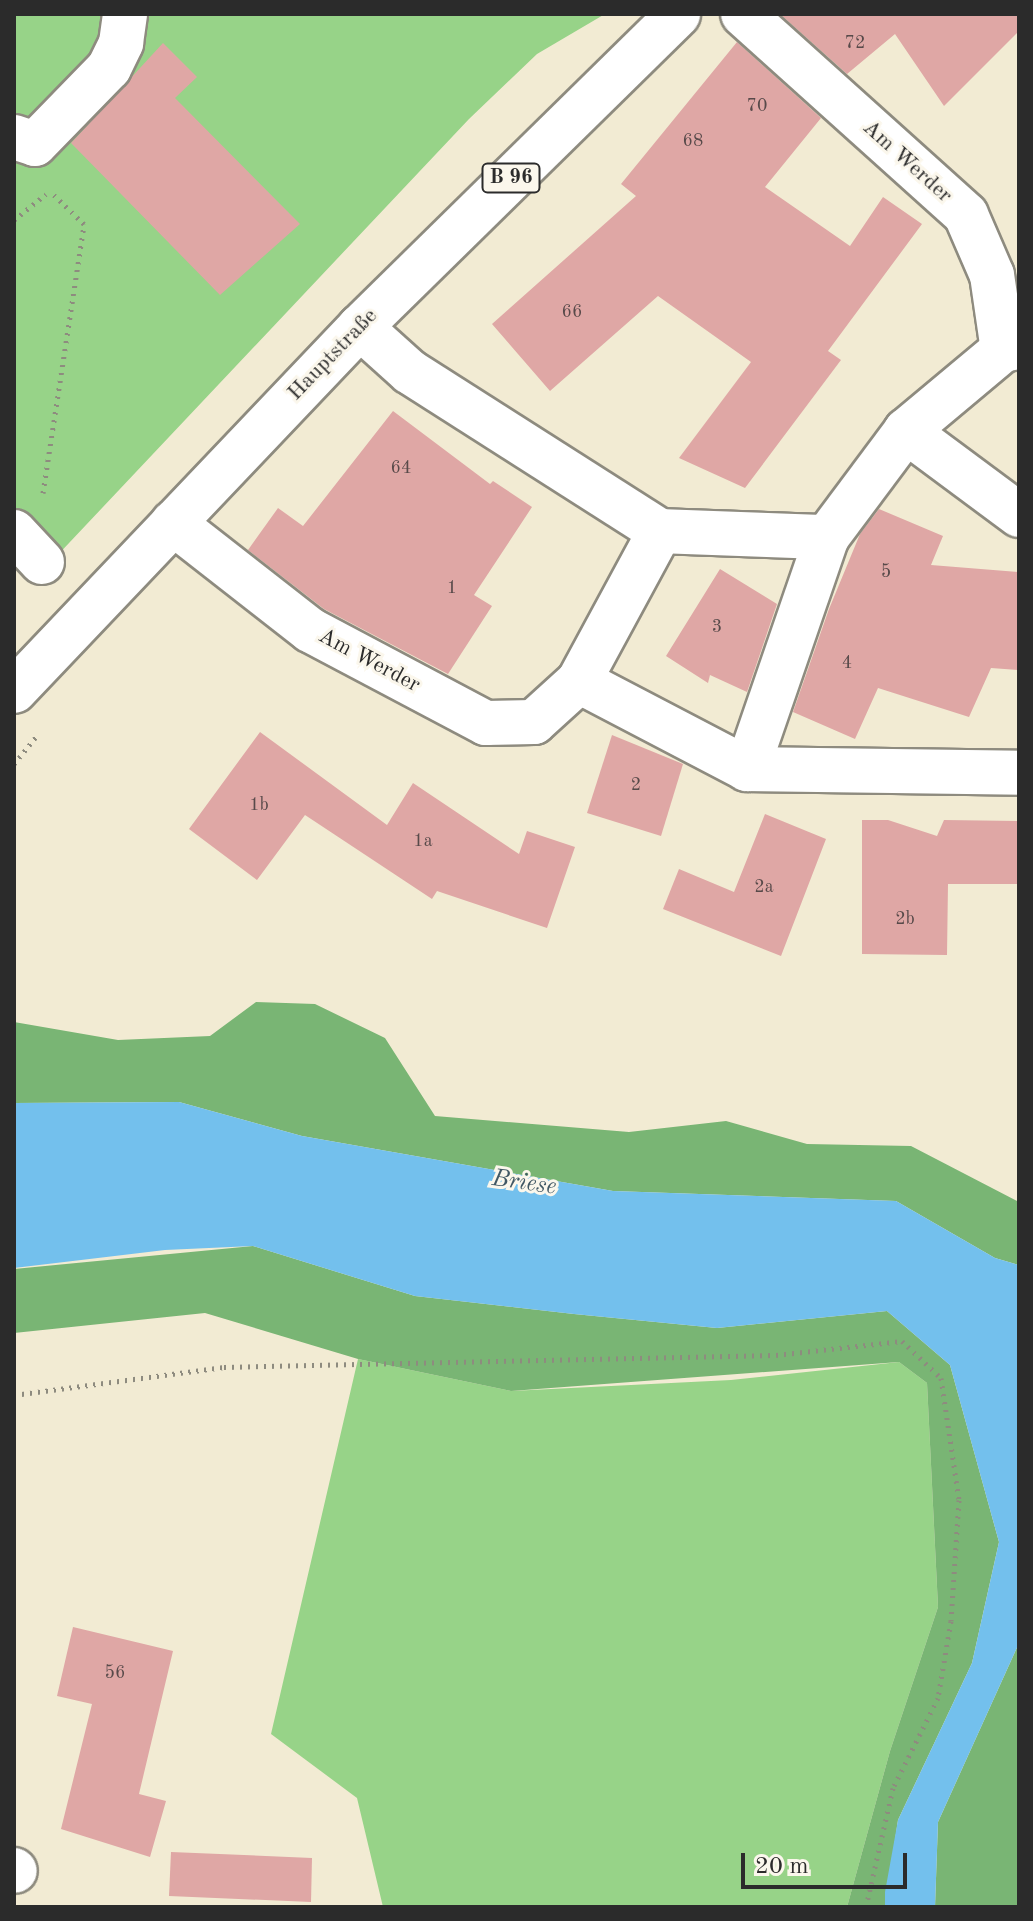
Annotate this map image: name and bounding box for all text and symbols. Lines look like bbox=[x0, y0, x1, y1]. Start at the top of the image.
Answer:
house number: 72 bbox=[845, 32, 865, 54]
house number: 70 bbox=[747, 95, 767, 117]
street label: Am Werder bbox=[857, 115, 957, 209]
house number: 68 bbox=[683, 130, 703, 152]
road number: B 96 bbox=[481, 162, 541, 194]
house number: 66 bbox=[562, 301, 582, 323]
street label: Hauptstraße bbox=[283, 303, 383, 407]
house number: 64 bbox=[391, 457, 411, 479]
house number: 5 bbox=[881, 561, 891, 583]
house number: 1 bbox=[447, 577, 457, 599]
house number: 3 bbox=[712, 616, 722, 638]
street label: Am Werder bbox=[314, 623, 424, 699]
house number: 4 bbox=[842, 652, 852, 674]
house number: 2 bbox=[631, 774, 641, 796]
house number: 1b bbox=[249, 794, 269, 816]
house number: 1a bbox=[413, 830, 433, 852]
house number: 2a bbox=[754, 876, 774, 898]
house number: 2b bbox=[895, 908, 915, 930]
water label: Briese bbox=[490, 1165, 558, 1203]
house number: 56 bbox=[105, 1662, 125, 1684]
scale bar bbox=[745, 1837, 911, 1887]
text: 20 m bbox=[755, 1855, 809, 1879]

